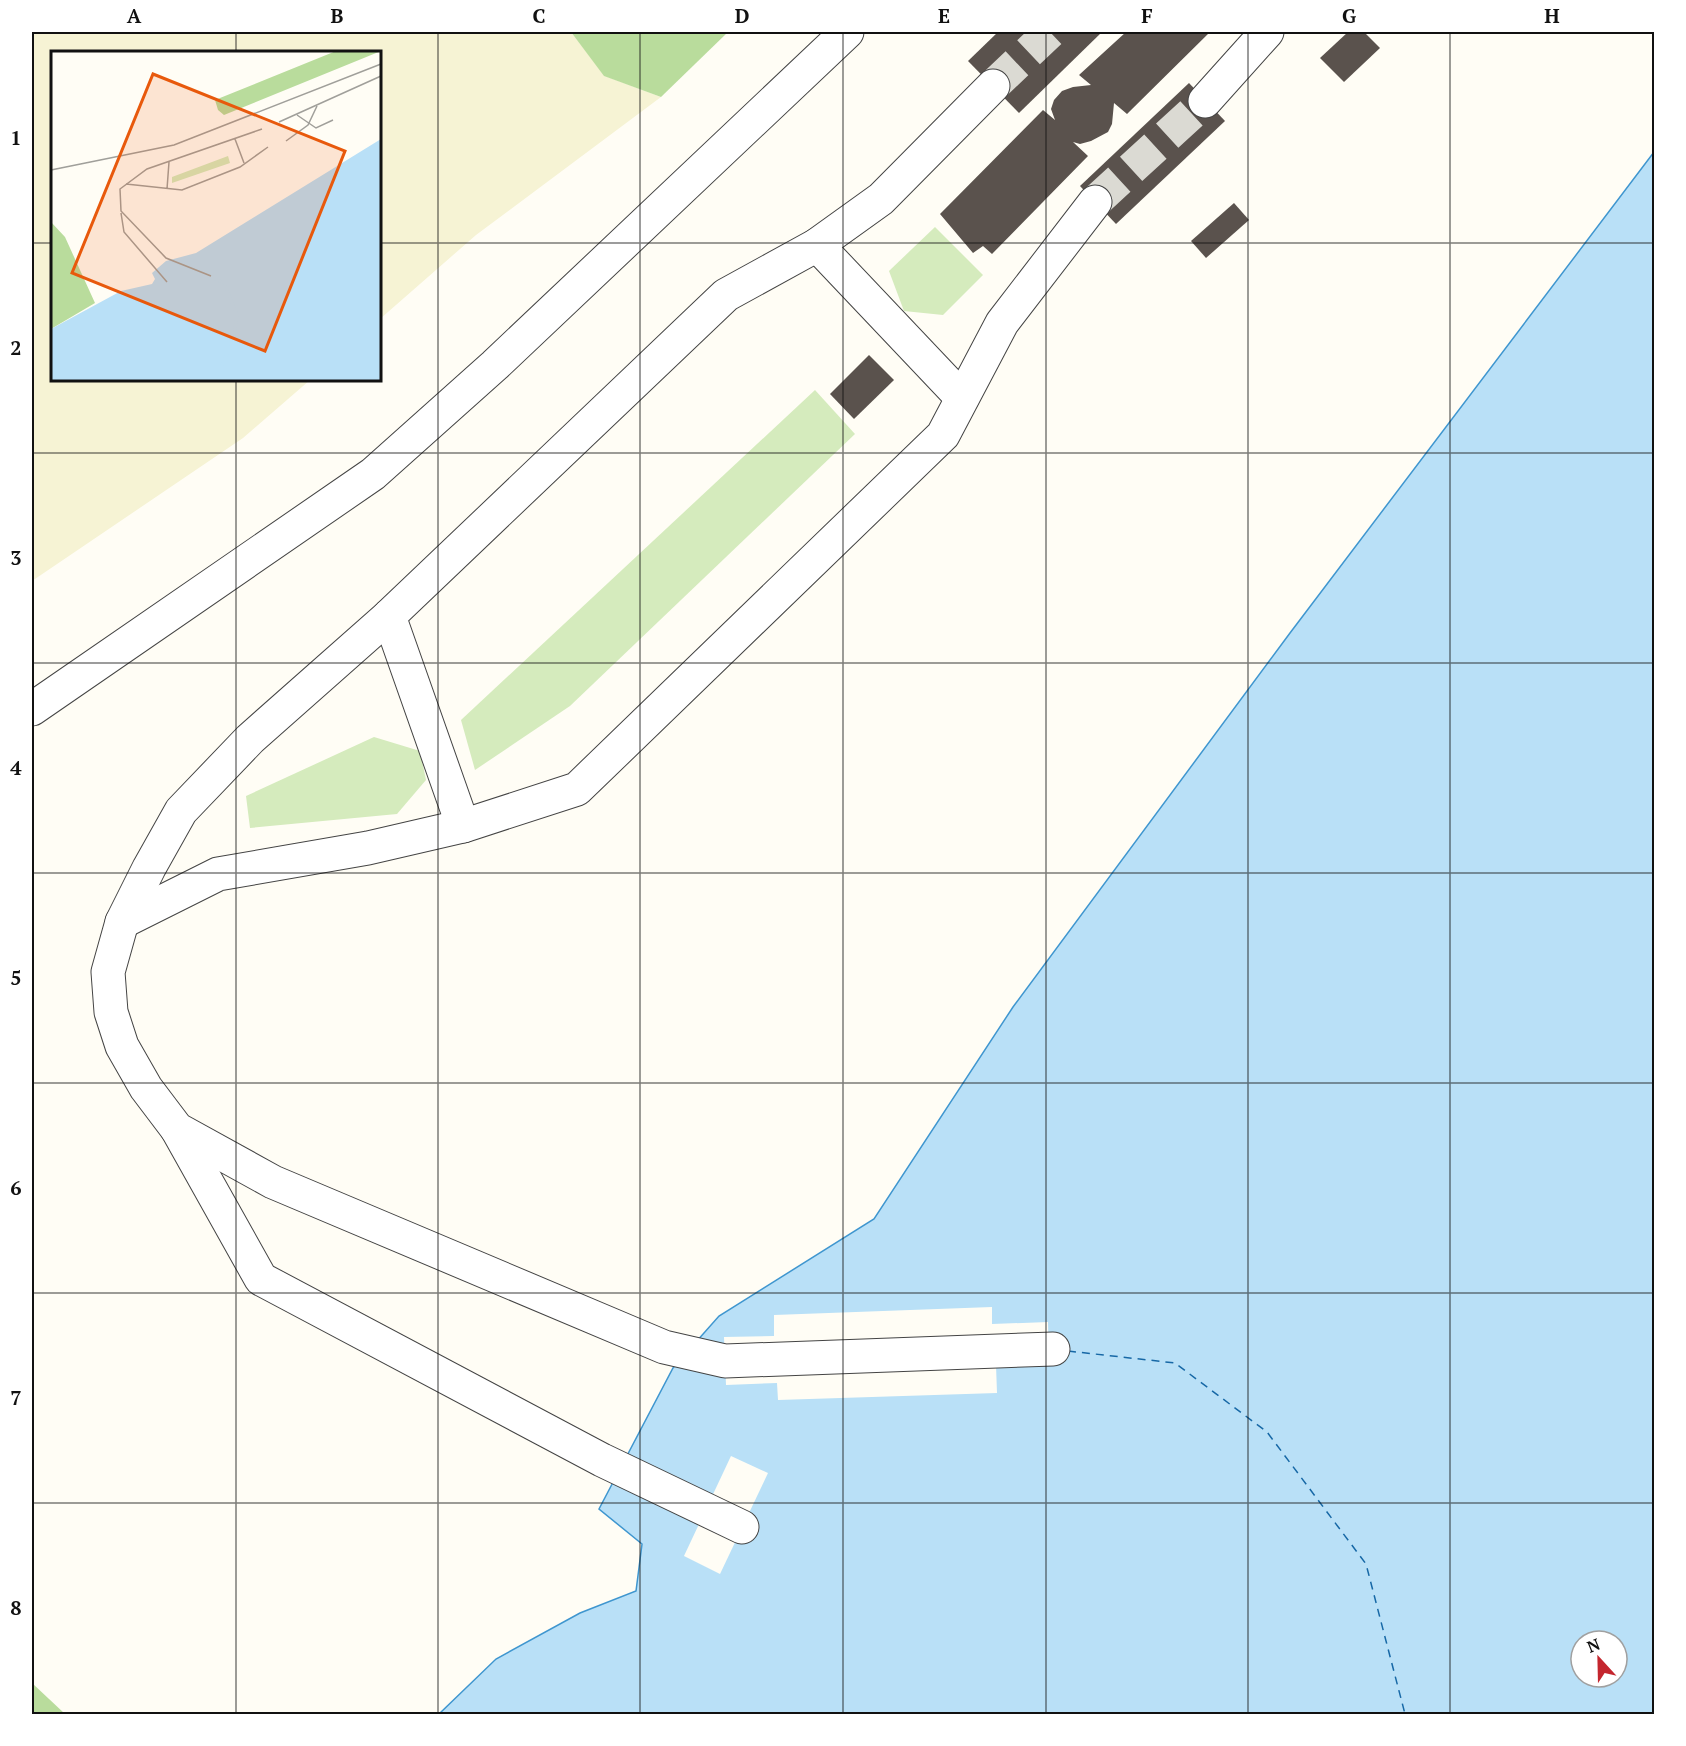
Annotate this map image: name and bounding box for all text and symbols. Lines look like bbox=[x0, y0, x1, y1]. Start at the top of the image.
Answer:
text: A bbox=[127, 2, 142, 29]
text: B bbox=[331, 2, 344, 29]
text: C bbox=[532, 2, 546, 29]
text: D bbox=[735, 2, 749, 29]
text: E bbox=[938, 2, 950, 29]
text: F bbox=[1141, 2, 1153, 29]
text: G bbox=[1342, 2, 1356, 29]
text: H bbox=[1544, 2, 1560, 29]
inset map bbox=[51, 51, 381, 381]
text: 1 bbox=[10, 124, 22, 151]
text: 2 bbox=[10, 334, 22, 361]
text: 3 bbox=[10, 544, 22, 571]
text: 4 bbox=[10, 754, 22, 781]
text: 5 bbox=[10, 964, 22, 991]
text: 6 bbox=[10, 1174, 22, 1201]
text: 7 bbox=[10, 1384, 22, 1411]
text: 8 bbox=[10, 1594, 22, 1621]
north arrow bbox=[1569, 1629, 1629, 1689]
text: N bbox=[1584, 1633, 1603, 1658]

